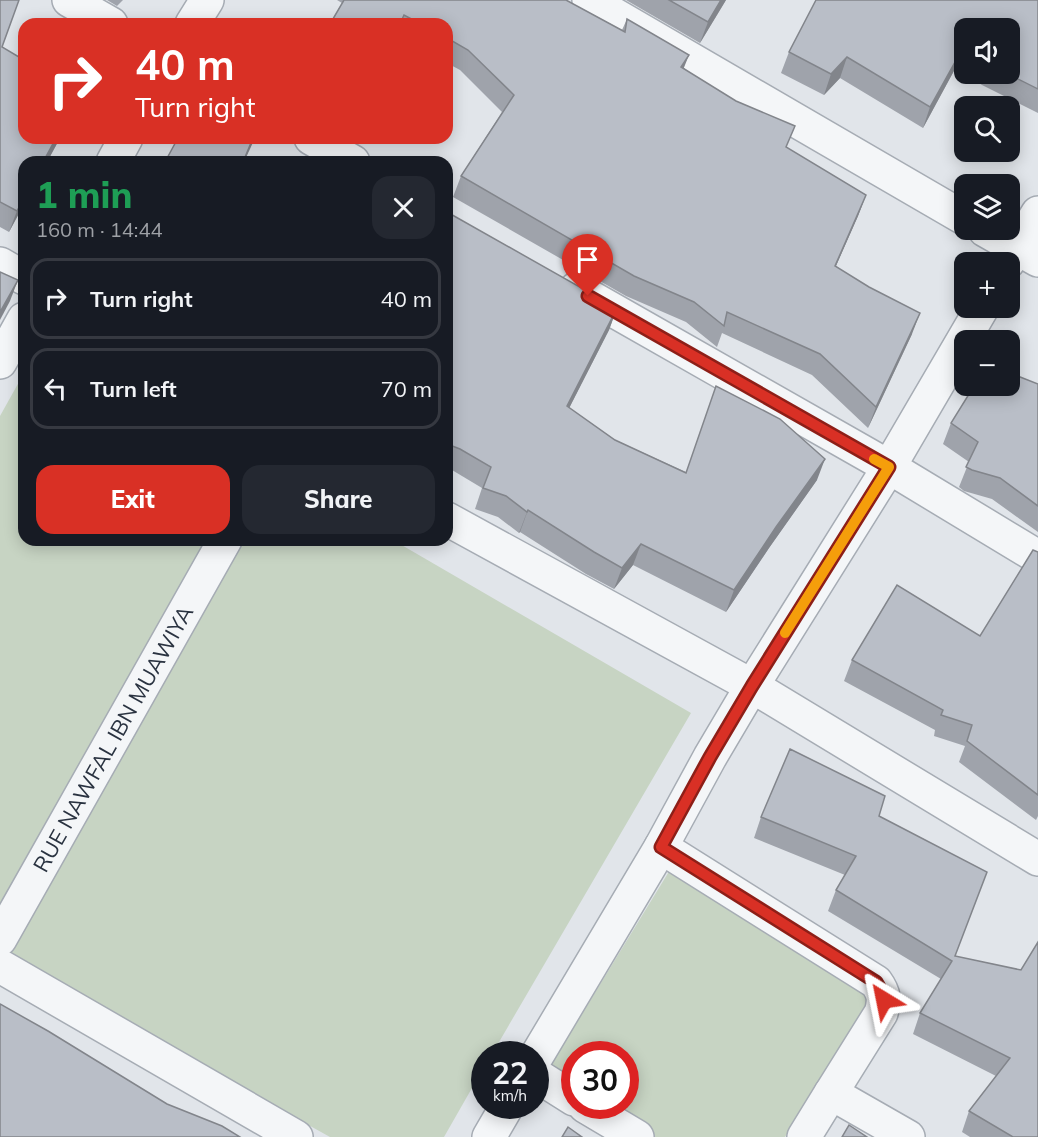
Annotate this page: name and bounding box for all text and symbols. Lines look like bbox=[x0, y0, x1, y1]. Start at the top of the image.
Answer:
map controls bbox=[954, 18, 1020, 396]
button: sound bbox=[954, 18, 1020, 84]
text: 40 m bbox=[135, 38, 235, 91]
icon: right bbox=[36, 42, 114, 120]
text: Turn right bbox=[135, 90, 255, 124]
button: search bbox=[954, 96, 1020, 162]
text: 1 min bbox=[36, 172, 132, 217]
button: layers bbox=[954, 174, 1020, 240]
button: close bbox=[372, 176, 435, 239]
text: 160 m · 14:44 bbox=[36, 217, 162, 242]
pin bbox=[562, 234, 613, 296]
icon: arrive bbox=[571, 243, 604, 276]
button: + bbox=[954, 252, 1020, 318]
icon: right bbox=[39, 282, 72, 315]
text: Turn right bbox=[90, 285, 193, 313]
text: 40 m bbox=[381, 285, 432, 313]
button: − bbox=[954, 330, 1020, 396]
icon: left bbox=[39, 372, 72, 405]
text: Turn left bbox=[90, 375, 177, 403]
text: 70 m bbox=[381, 375, 432, 403]
button: Exit bbox=[36, 465, 230, 534]
button: Share bbox=[242, 465, 435, 534]
street label: RUE NAWFAL IBN MUAWIYA bbox=[27, 600, 199, 877]
position arrow bbox=[852, 968, 916, 1032]
speed limit sign: 30 bbox=[561, 1041, 639, 1119]
text: 22 bbox=[492, 1054, 528, 1092]
text: km/h bbox=[493, 1086, 527, 1105]

